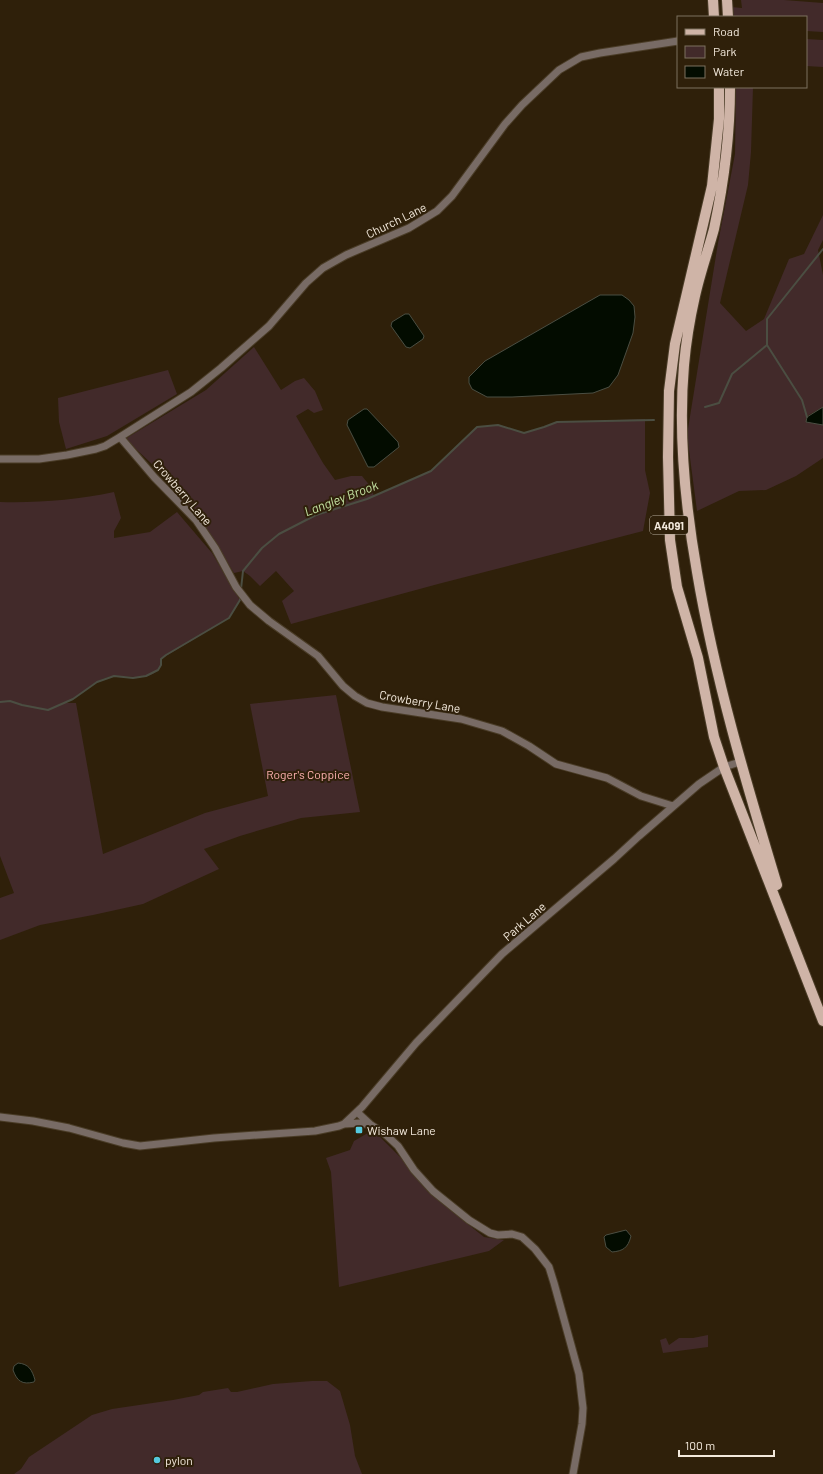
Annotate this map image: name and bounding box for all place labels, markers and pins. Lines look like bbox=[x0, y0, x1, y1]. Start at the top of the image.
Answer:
place label: Wishaw Lane bbox=[367, 1123, 436, 1137]
marker: Wishaw Lane bbox=[354, 1125, 364, 1135]
place label: pylon bbox=[165, 1453, 193, 1467]
marker: pylon bbox=[152, 1455, 162, 1465]

